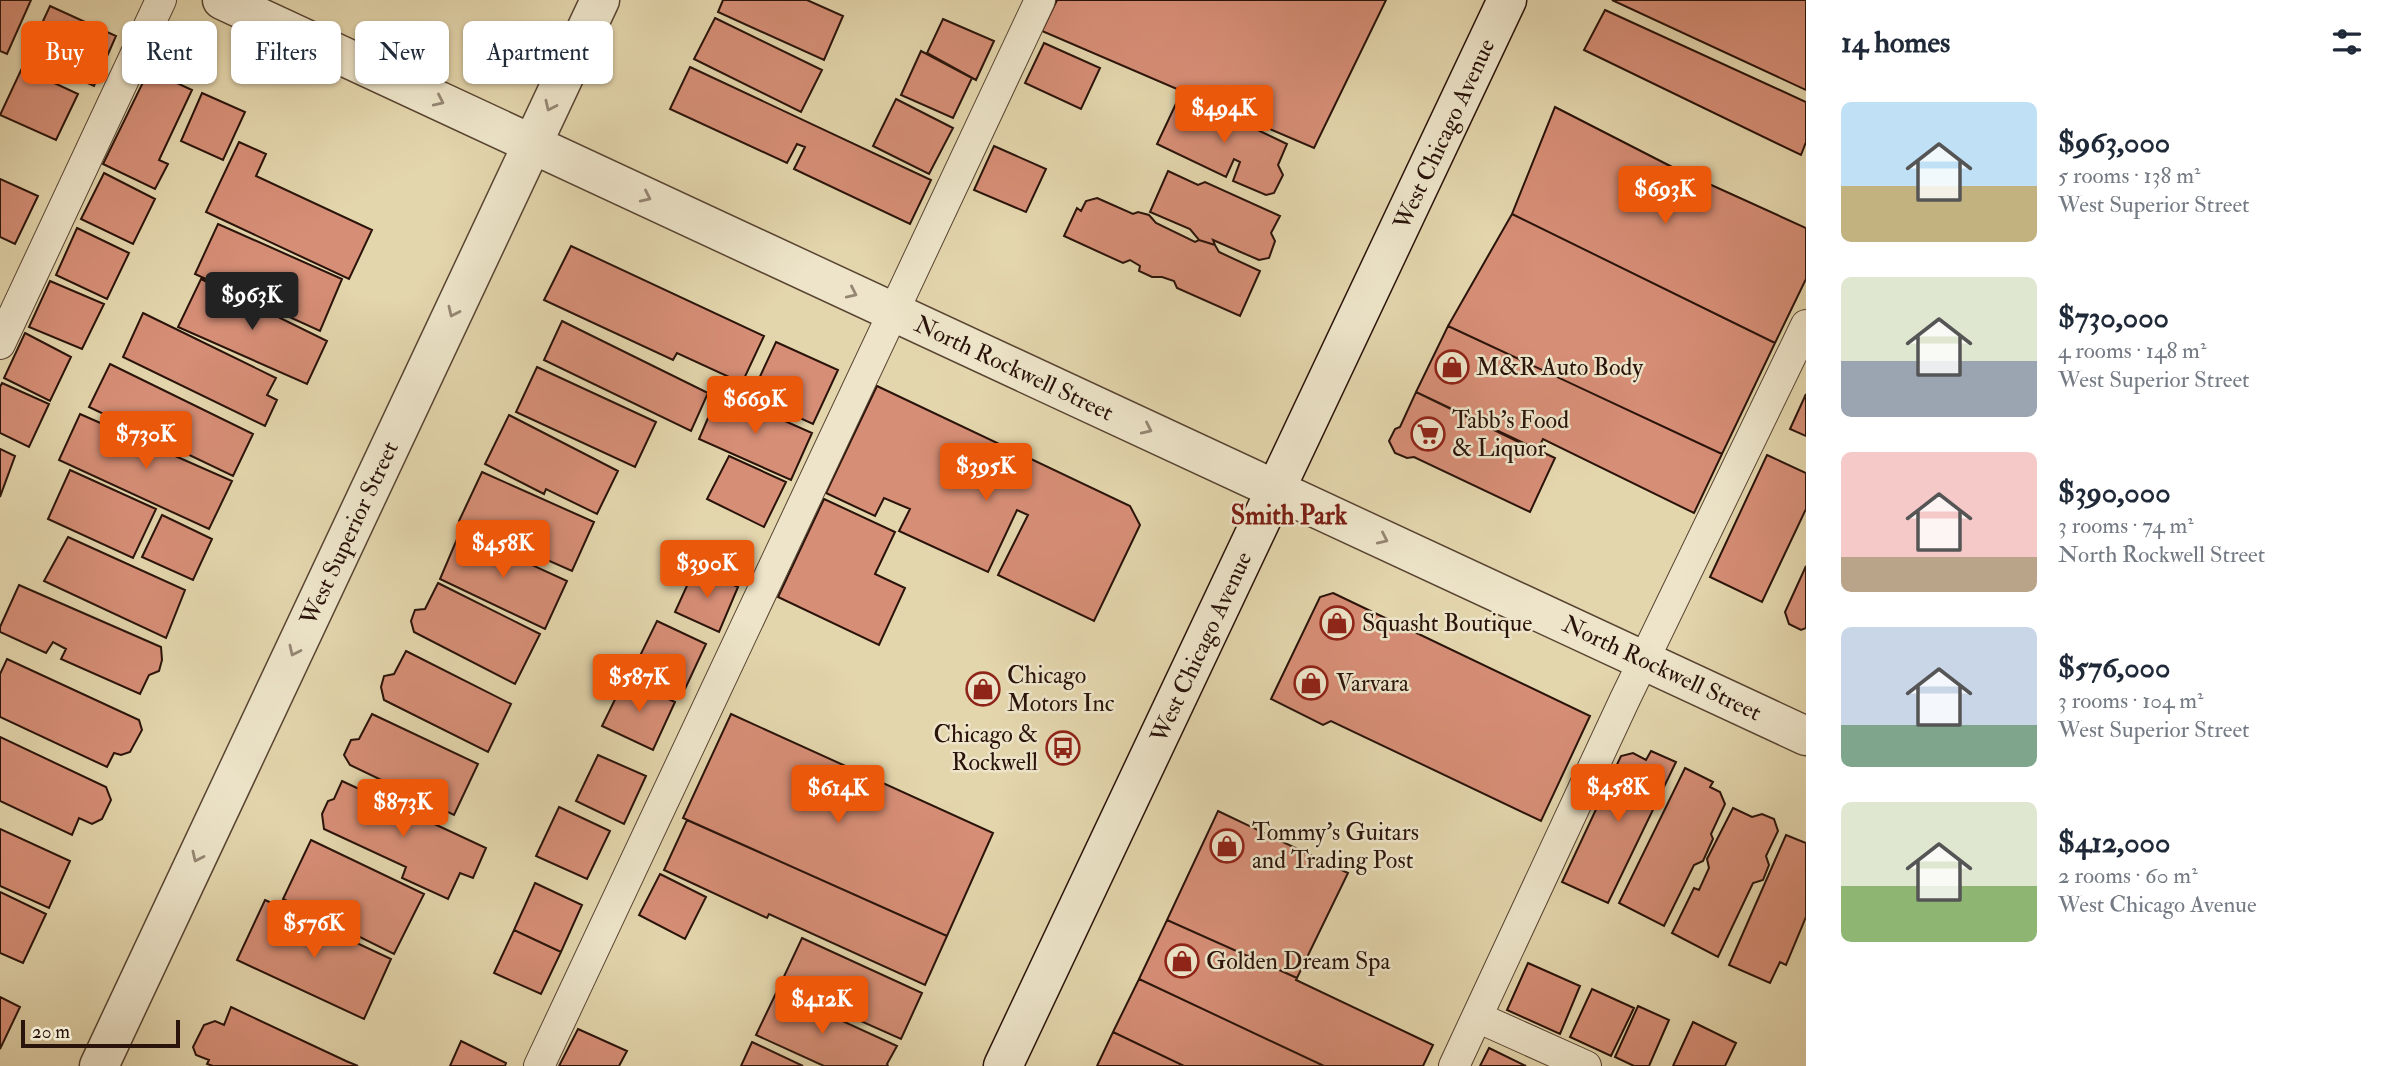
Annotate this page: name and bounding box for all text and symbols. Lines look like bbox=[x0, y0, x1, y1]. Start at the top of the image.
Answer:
chip: Buy bbox=[21, 21, 108, 84]
chip: Rent bbox=[122, 21, 217, 84]
chip: Filters bbox=[231, 21, 341, 84]
chip: New bbox=[355, 21, 449, 84]
chip: Apartment bbox=[463, 21, 613, 84]
icon: filters bbox=[2328, 23, 2366, 61]
text: 14 homes bbox=[1841, 24, 1950, 61]
street label: West Chicago Avenue bbox=[1386, 34, 1502, 236]
pin: $494K bbox=[1175, 86, 1273, 145]
one-way arrow bbox=[432, 93, 445, 107]
text: $494K bbox=[1191, 93, 1257, 122]
one-way arrow bbox=[544, 99, 558, 111]
text: $963,000 bbox=[2058, 124, 2170, 161]
icon: home bbox=[1897, 130, 1981, 214]
text: 5 rooms · 138 m² bbox=[2058, 161, 2201, 190]
pin: $693K bbox=[1616, 166, 1714, 226]
text: $693K bbox=[1634, 174, 1696, 203]
one-way arrow bbox=[639, 188, 651, 202]
text: West Superior Street bbox=[2058, 190, 2249, 219]
pin: $963K bbox=[203, 272, 301, 332]
text: $963K bbox=[221, 280, 283, 309]
one-way arrow bbox=[845, 284, 857, 298]
text: $730,000 bbox=[2058, 299, 2169, 336]
one-way arrow bbox=[447, 305, 461, 317]
icon: home bbox=[1897, 305, 1981, 389]
street label: North Rockwell Street bbox=[909, 309, 1118, 428]
text: 4 rooms · 148 m² bbox=[2058, 336, 2206, 365]
shop icon: M&R Auto Body bbox=[1433, 348, 1471, 386]
place label: M&R Auto Body bbox=[1476, 352, 1643, 383]
text: West Superior Street bbox=[2058, 365, 2249, 394]
pin: $669K bbox=[706, 376, 804, 436]
text: $669K bbox=[723, 384, 787, 413]
place label: Tabb's Food & Liquor bbox=[1452, 405, 1569, 464]
pin: $730K bbox=[97, 412, 195, 471]
supermarket icon: Tabb's Food & Liquor bbox=[1409, 415, 1447, 453]
text: $730K bbox=[116, 419, 176, 448]
one-way arrow bbox=[1140, 421, 1152, 435]
street label: West Superior Street bbox=[293, 436, 406, 631]
pin: $395K bbox=[937, 444, 1035, 503]
text: $395K bbox=[956, 451, 1016, 480]
text: $390,000 bbox=[2058, 474, 2171, 511]
icon: home bbox=[1897, 480, 1981, 564]
district label: Smith Park bbox=[1231, 500, 1348, 532]
text: 3 rooms · 74 m² bbox=[2058, 511, 2194, 540]
pin: $458K bbox=[454, 520, 552, 580]
text: $458K bbox=[472, 528, 534, 557]
one-way arrow bbox=[1375, 531, 1388, 545]
pin: $390K bbox=[658, 540, 756, 600]
text: North Rockwell Street bbox=[2058, 540, 2265, 569]
street label: West Chicago Avenue bbox=[1143, 547, 1259, 749]
text: $390K bbox=[676, 548, 738, 577]
shop icon: Squasht Boutique bbox=[1318, 604, 1356, 642]
place label: Squasht Boutique bbox=[1362, 608, 1532, 639]
street label: North Rockwell Street bbox=[1557, 609, 1766, 728]
one-way arrow bbox=[288, 644, 302, 656]
text: $576,000 bbox=[2058, 649, 2170, 686]
pin: $587K bbox=[590, 654, 688, 714]
icon: home bbox=[1897, 655, 1981, 739]
place label: Chicago Motors Inc bbox=[1007, 660, 1115, 719]
text: $587K bbox=[609, 662, 669, 691]
shop icon: Varvara bbox=[1292, 664, 1330, 702]
place label: Varvara bbox=[1336, 668, 1410, 699]
shop icon: Chicago Motors Inc bbox=[964, 670, 1002, 708]
text: 3 rooms · 104 m² bbox=[2058, 686, 2204, 715]
text: West Superior Street bbox=[2058, 715, 2249, 744]
place label: Chicago & Rockwell bbox=[934, 719, 1038, 778]
bus stop icon: Chicago & Rockwell bbox=[1044, 729, 1082, 767]
pin: $458K bbox=[1569, 764, 1667, 824]
pin: $614K bbox=[789, 766, 887, 825]
text: $458K bbox=[1587, 772, 1649, 801]
text: $614K bbox=[807, 773, 869, 802]
pin: $873K bbox=[354, 780, 452, 839]
text: $873K bbox=[373, 787, 433, 816]
place label: Tommy's Guitars and Trading Post bbox=[1252, 817, 1419, 876]
text: $412,000 bbox=[2058, 824, 2170, 861]
shop icon: Tommy's Guitars and Trading Post bbox=[1208, 827, 1246, 865]
icon: home bbox=[1897, 830, 1981, 914]
one-way arrow bbox=[192, 850, 206, 862]
text: 2 rooms · 60 m² bbox=[2058, 861, 2198, 890]
text: West Chicago Avenue bbox=[2058, 890, 2257, 919]
pin: $576K bbox=[265, 900, 363, 960]
text: $576K bbox=[283, 908, 345, 937]
shop icon: Golden Dream Spa bbox=[1163, 942, 1201, 980]
place label: Golden Dream Spa bbox=[1206, 946, 1391, 977]
pin: $412K bbox=[773, 976, 871, 1036]
text: $412K bbox=[791, 984, 853, 1013]
scale bar bbox=[21, 1017, 180, 1049]
text: 20 m bbox=[32, 1020, 70, 1044]

